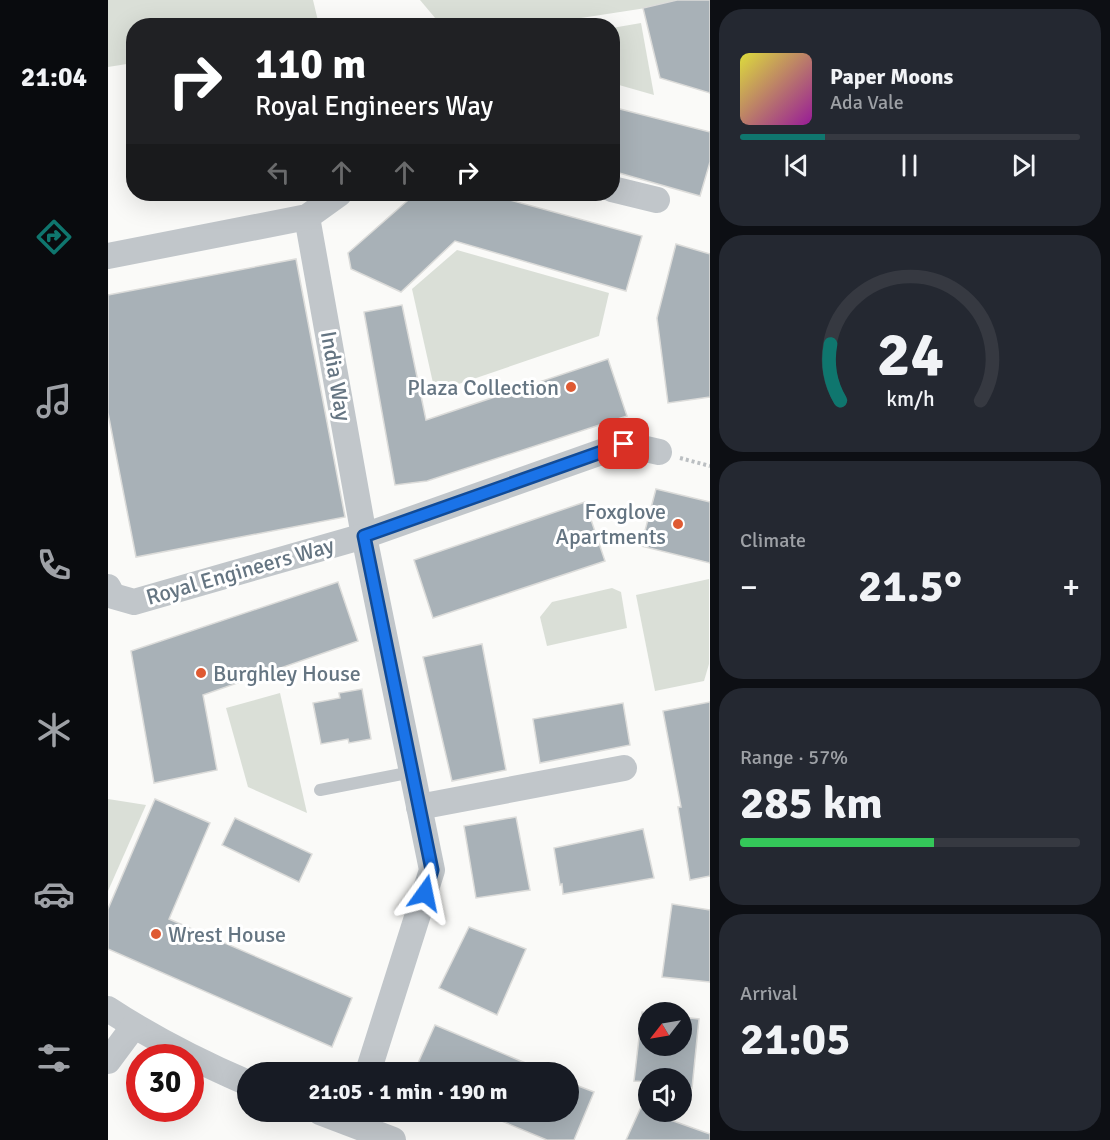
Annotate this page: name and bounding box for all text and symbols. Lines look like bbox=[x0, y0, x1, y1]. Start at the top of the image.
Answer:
text: 110 m bbox=[255, 39, 366, 90]
icon: right bbox=[156, 42, 234, 120]
text: 21:04 bbox=[21, 61, 87, 94]
text: Paper Moons bbox=[830, 63, 953, 90]
text: Royal Engineers Way bbox=[255, 90, 493, 123]
text: Ada Vale bbox=[830, 90, 904, 115]
icon: previous bbox=[780, 149, 813, 182]
icon: pause bbox=[893, 149, 926, 182]
icon: next bbox=[1007, 149, 1040, 182]
icon: left bbox=[262, 156, 295, 189]
icon: ahead bbox=[325, 156, 358, 189]
icon: ahead bbox=[388, 156, 421, 189]
icon: right bbox=[451, 156, 484, 189]
icon: directions bbox=[33, 216, 75, 258]
text: 24 bbox=[876, 316, 944, 393]
street label: India Way bbox=[315, 329, 357, 424]
place label: Plaza Collection bbox=[407, 374, 559, 401]
icon: music bbox=[33, 380, 75, 422]
marker: Plaza Collection bbox=[564, 380, 578, 394]
text: km/h bbox=[886, 386, 934, 412]
pin bbox=[598, 418, 649, 469]
icon: arrive bbox=[607, 427, 640, 460]
place label: Foxglove Apartments bbox=[556, 498, 666, 550]
marker: Foxglove Apartments bbox=[671, 517, 685, 531]
text: Climate bbox=[740, 528, 806, 553]
street label: Royal Engineers Way bbox=[143, 531, 338, 611]
icon: phone bbox=[33, 544, 75, 586]
text: 21.5° bbox=[858, 559, 962, 614]
text: − bbox=[740, 567, 758, 608]
text: + bbox=[1062, 567, 1080, 608]
place label: Burghley House bbox=[213, 660, 361, 687]
marker: Burghley House bbox=[194, 666, 208, 680]
icon: climate bbox=[33, 709, 75, 751]
text: Range · 57% bbox=[740, 745, 848, 770]
text: 285 km bbox=[740, 776, 883, 831]
position arrow bbox=[393, 861, 457, 925]
icon: car bbox=[33, 873, 75, 915]
place label: Wrest House bbox=[168, 921, 286, 948]
marker: Wrest House bbox=[149, 927, 163, 941]
text: Arrival bbox=[740, 981, 798, 1006]
north arrow bbox=[638, 1002, 692, 1056]
map controls bbox=[638, 1002, 692, 1122]
text: 21:05 bbox=[740, 1012, 850, 1067]
icon: filters bbox=[33, 1037, 75, 1079]
speed limit sign: 30 bbox=[126, 1044, 204, 1122]
button: sound bbox=[638, 1068, 692, 1122]
text: 21:05 · 1 min · 190 m bbox=[308, 1078, 508, 1105]

